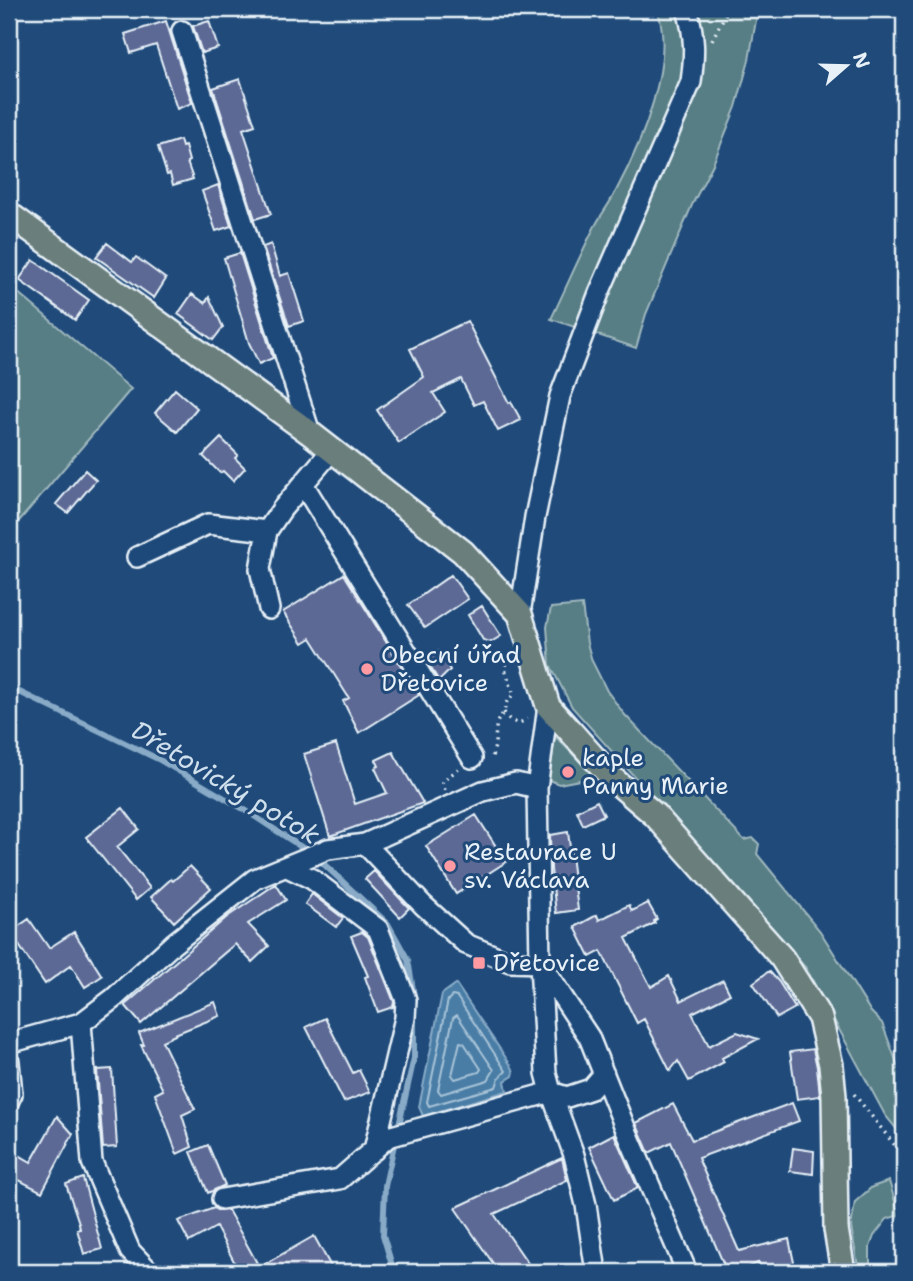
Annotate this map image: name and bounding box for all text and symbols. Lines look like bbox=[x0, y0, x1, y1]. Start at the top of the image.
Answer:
north arrow bbox=[811, 32, 881, 102]
text: N bbox=[847, 49, 876, 72]
place label: Obecní úřad Dřetovice bbox=[381, 639, 520, 699]
marker: Obecní úřad Dřetovice bbox=[359, 661, 375, 677]
water label: Dřetovický potok bbox=[125, 712, 327, 852]
place label: kaple Panny Marie bbox=[582, 742, 729, 802]
marker: kaple Panny Marie bbox=[560, 764, 576, 780]
place label: Restaurace U sv. Václava bbox=[464, 836, 617, 896]
marker: Restaurace U sv. Václava bbox=[442, 858, 458, 874]
place label: Dřetovice bbox=[493, 947, 600, 979]
marker: Dřetovice bbox=[471, 955, 487, 971]

